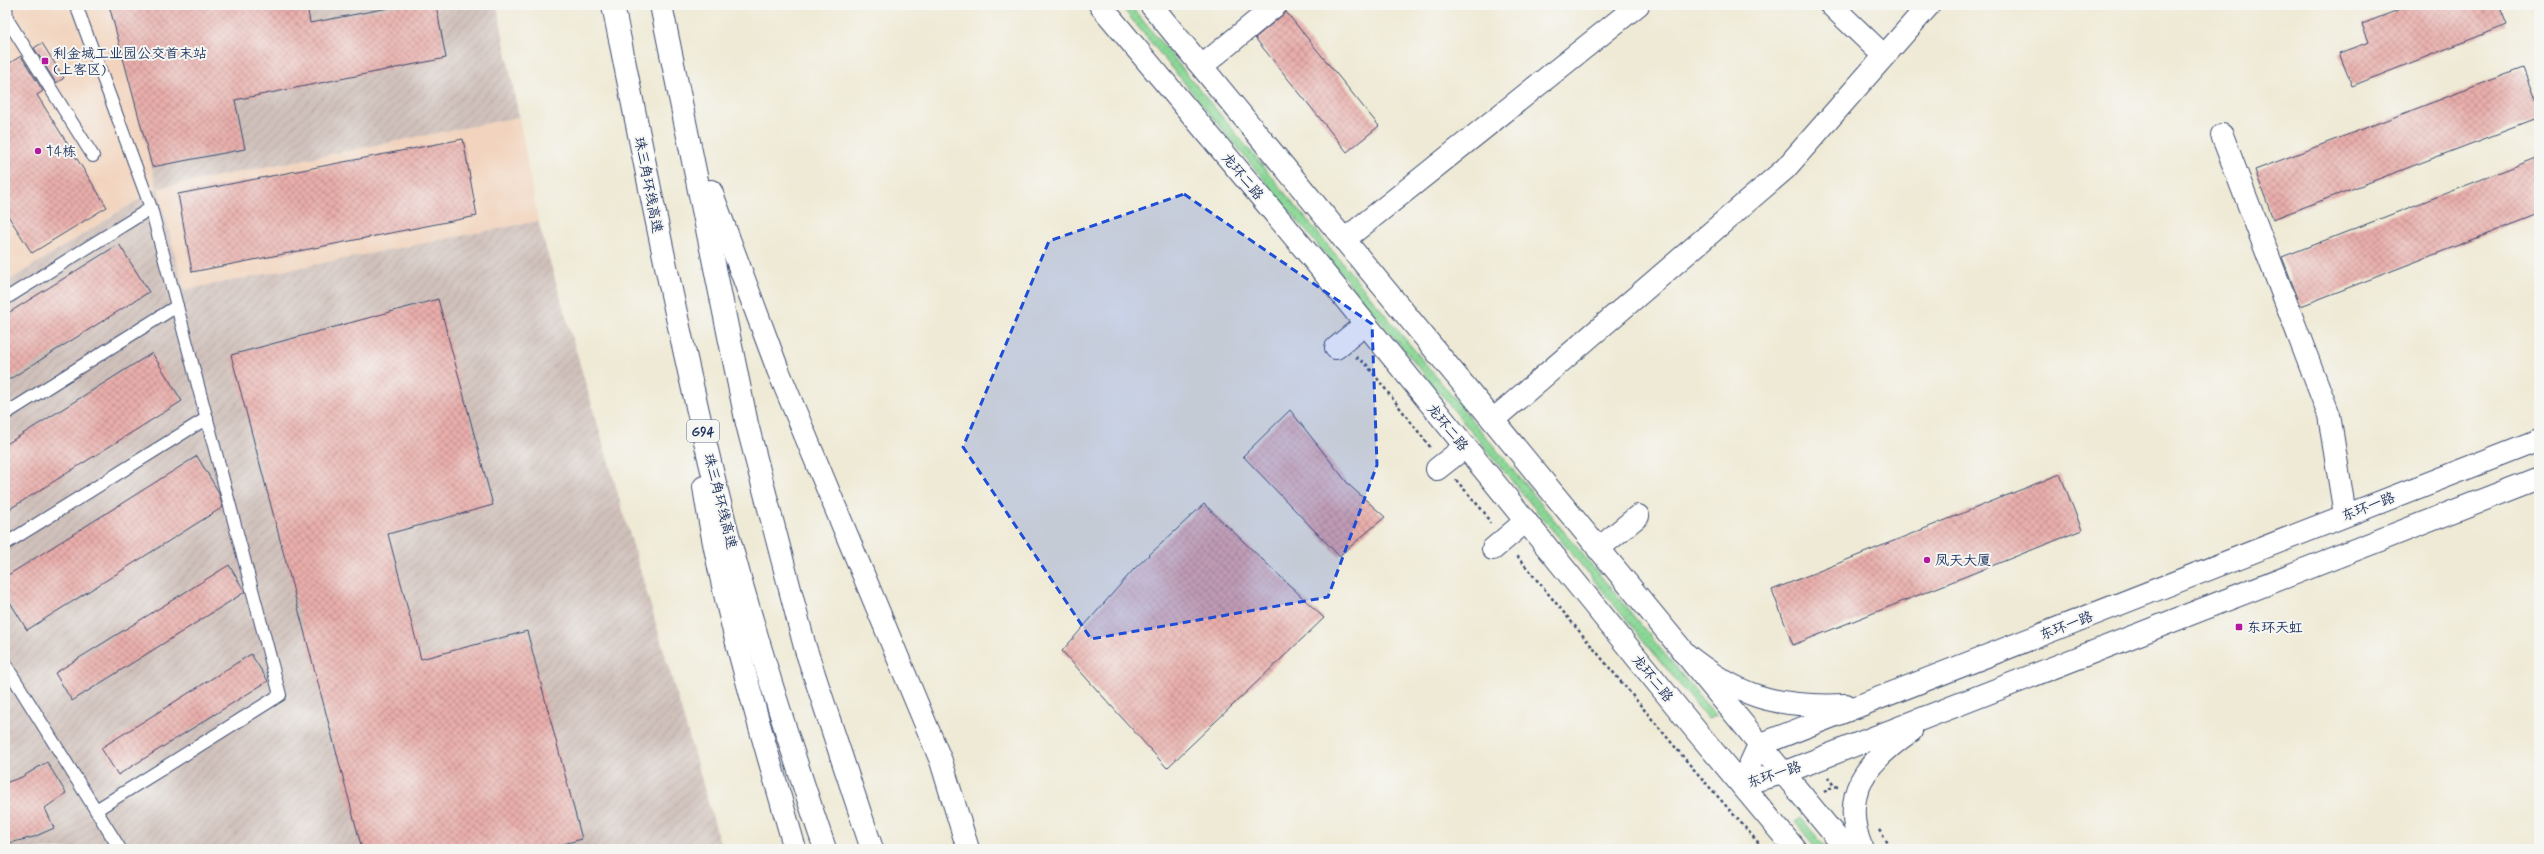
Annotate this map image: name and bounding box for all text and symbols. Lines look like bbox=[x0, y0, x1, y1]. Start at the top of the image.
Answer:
place label: 利金城工业园公交首末站 (上客区) bbox=[53, 45, 207, 79]
marker: 利金城工业园公交首末站 (上客区) bbox=[40, 56, 50, 66]
street label: 珠三角环线高速 bbox=[630, 135, 666, 235]
place label: T4栋 bbox=[46, 143, 76, 161]
marker: T4栋 bbox=[33, 146, 43, 156]
street label: 龙环二路 bbox=[1217, 149, 1267, 204]
street label: 龙环二路 bbox=[1423, 400, 1472, 455]
road number: G94 bbox=[687, 420, 719, 442]
street label: 珠三角环线高速 bbox=[699, 452, 741, 551]
street label: 东环一路 bbox=[2339, 488, 2398, 525]
place label: 凤天大厦 bbox=[1935, 552, 1991, 570]
marker: 凤天大厦 bbox=[1922, 555, 1932, 565]
street label: 东环一路 bbox=[2037, 607, 2096, 644]
place label: 东环天虹 bbox=[2247, 619, 2303, 637]
marker: 东环天虹 bbox=[2234, 622, 2244, 632]
street label: 龙环二路 bbox=[1628, 651, 1677, 706]
street label: 东环一路 bbox=[1745, 758, 1804, 792]

